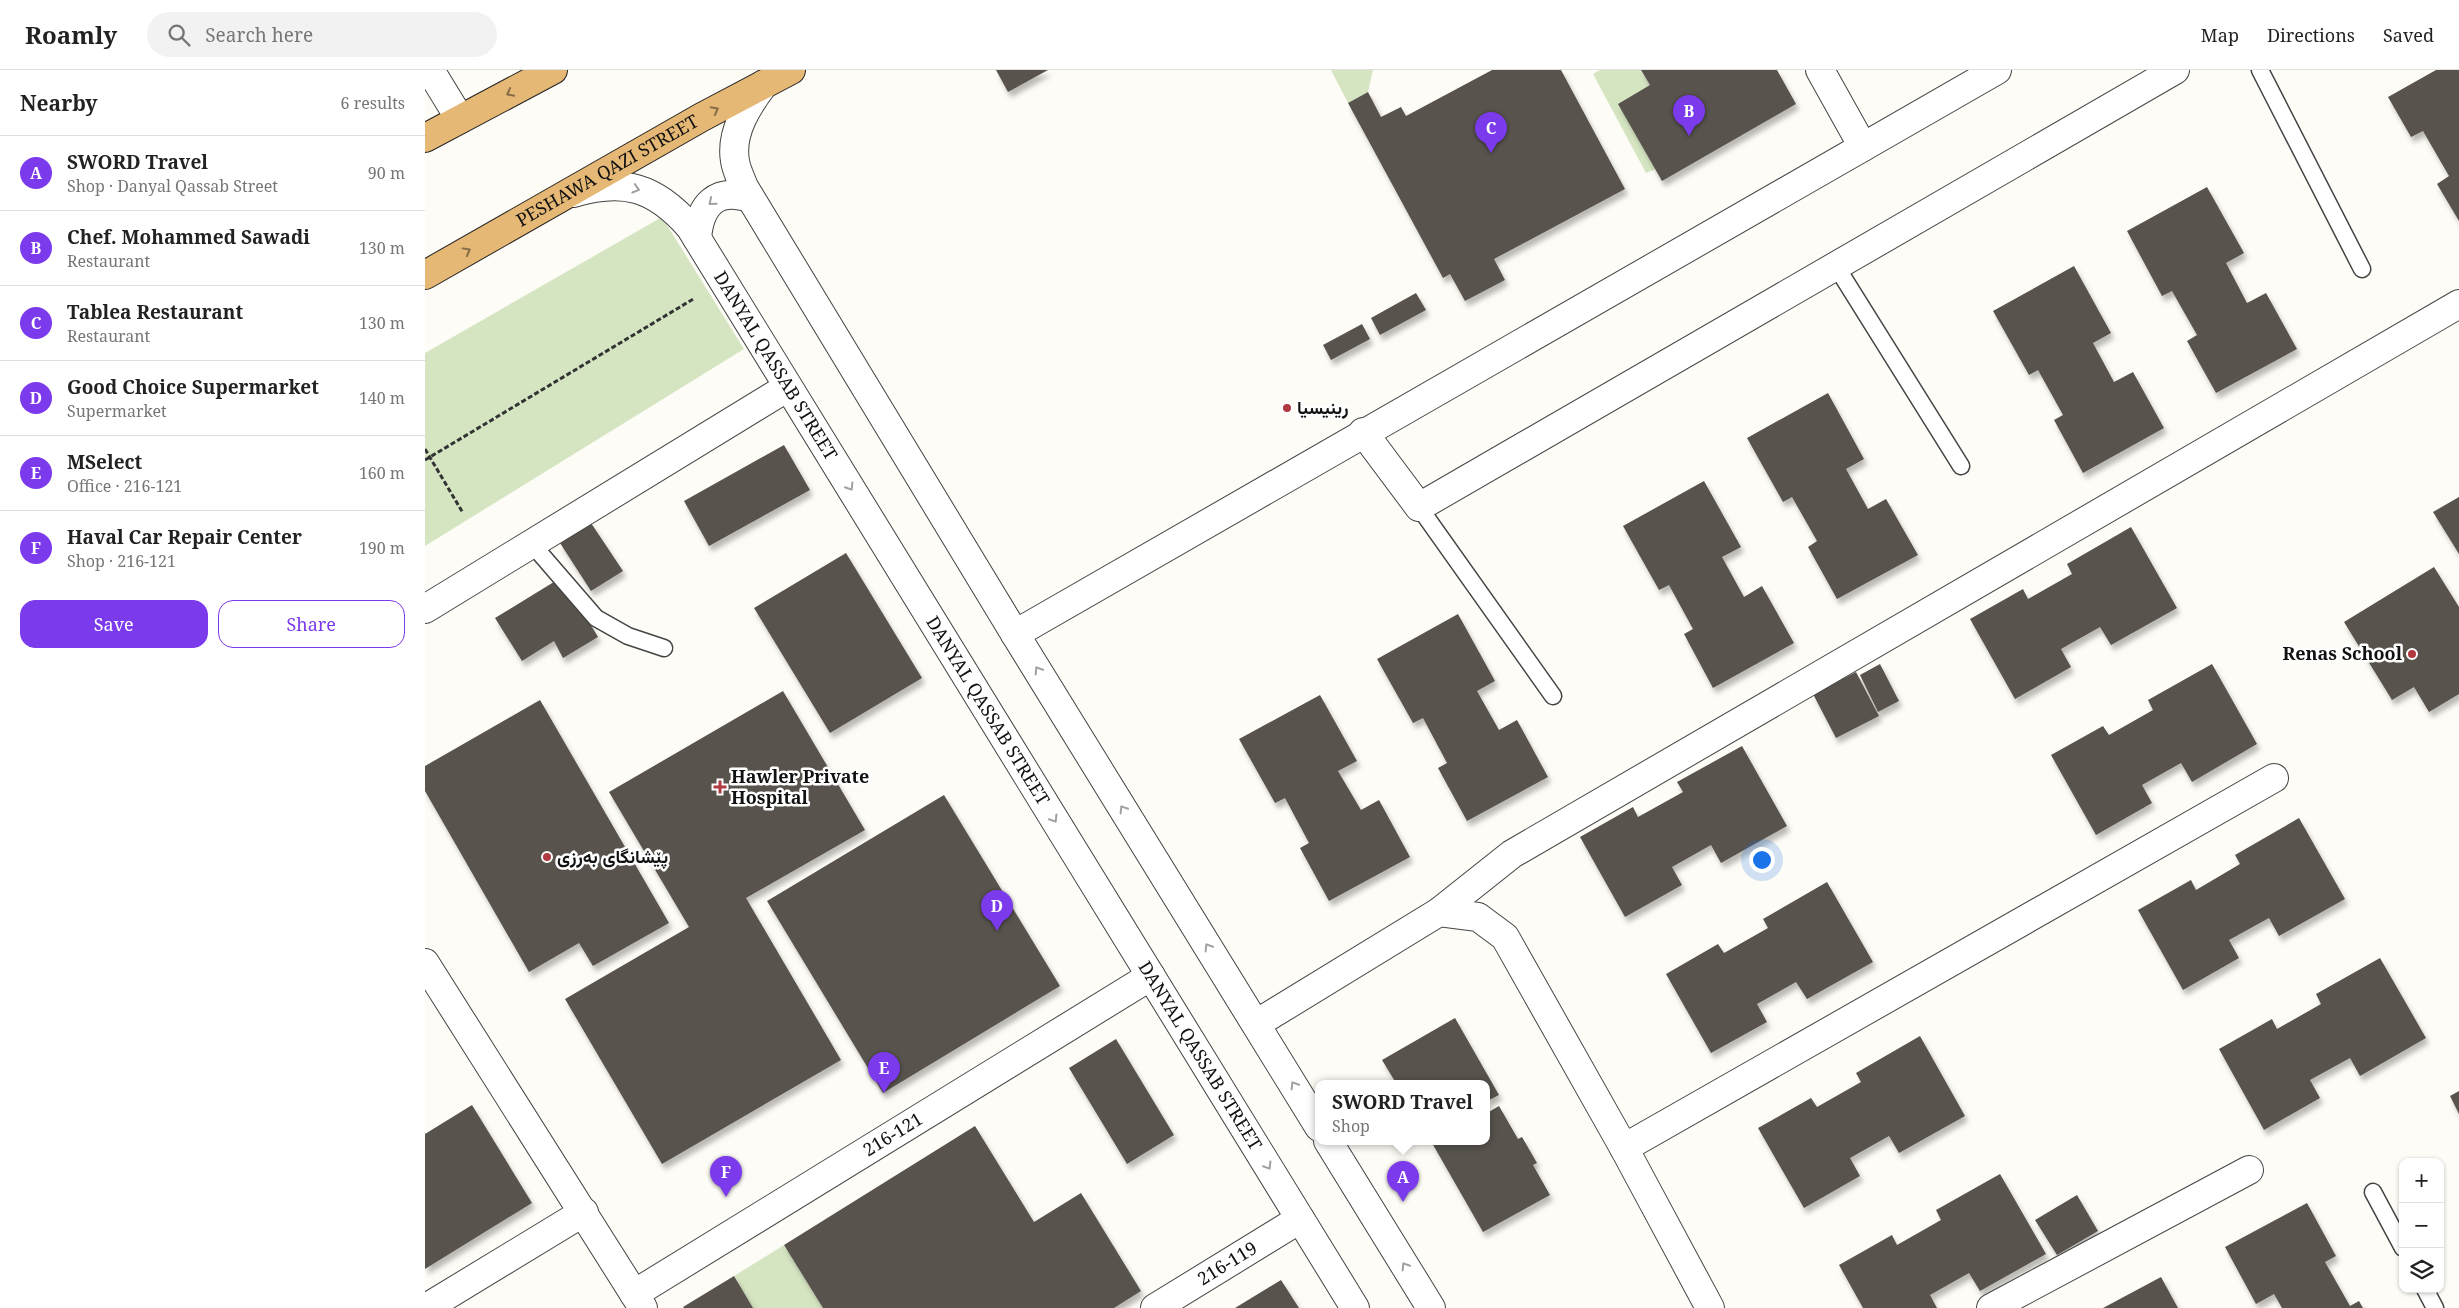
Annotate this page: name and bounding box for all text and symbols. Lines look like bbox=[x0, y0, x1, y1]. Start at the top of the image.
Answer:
search box bbox=[147, 12, 497, 57]
text: Roamly bbox=[25, 18, 117, 51]
icon: search bbox=[165, 21, 193, 49]
text: Search here bbox=[205, 22, 313, 48]
text: Map bbox=[2201, 23, 2239, 47]
text: Directions bbox=[2267, 23, 2355, 47]
text: Saved bbox=[2383, 23, 2434, 47]
one-way arrow bbox=[506, 87, 515, 97]
text: Nearby bbox=[20, 89, 98, 117]
text: 6 results bbox=[341, 92, 405, 114]
pin: B bbox=[1673, 95, 1705, 136]
one-way arrow bbox=[710, 106, 719, 116]
street label: PESHAWA QAZI STREET bbox=[511, 109, 702, 232]
pin: C bbox=[1475, 112, 1507, 153]
text: SWORD Travel bbox=[67, 149, 208, 175]
text: A bbox=[30, 162, 42, 184]
text: 90 m bbox=[368, 162, 405, 184]
text: Shop · Danyal Qassab Street bbox=[67, 175, 278, 197]
one-way arrow bbox=[631, 184, 640, 194]
one-way arrow bbox=[709, 196, 718, 204]
text: Chef. Mohammed Sawadi bbox=[67, 224, 310, 250]
text: B bbox=[31, 237, 41, 259]
text: 130 m bbox=[359, 237, 405, 259]
one-way arrow bbox=[462, 248, 471, 258]
text: Restaurant bbox=[67, 250, 150, 272]
street label: DANYAL QASSAB STREET bbox=[709, 266, 844, 464]
text: Tablea Restaurant bbox=[67, 299, 243, 325]
text: C bbox=[31, 312, 41, 334]
text: 130 m bbox=[359, 312, 405, 334]
text: Restaurant bbox=[67, 325, 150, 347]
text: Good Choice Supermarket bbox=[67, 374, 319, 400]
text: D bbox=[30, 387, 42, 409]
text: 140 m bbox=[359, 387, 405, 409]
place label: رينيسيا bbox=[1297, 395, 1349, 419]
text: Supermarket bbox=[67, 400, 167, 422]
marker: رينيسيا bbox=[1281, 402, 1293, 414]
text: MSelect bbox=[67, 449, 142, 475]
text: E bbox=[31, 462, 41, 484]
text: 160 m bbox=[359, 462, 405, 484]
text: Office · 216-121 bbox=[67, 475, 182, 497]
one-way arrow bbox=[843, 481, 853, 490]
text: Haval Car Repair Center bbox=[67, 524, 302, 550]
text: F bbox=[31, 537, 41, 559]
text: 190 m bbox=[359, 537, 405, 559]
text: Shop · 216-121 bbox=[67, 550, 176, 572]
button: Save bbox=[20, 600, 208, 648]
button: Share bbox=[218, 600, 405, 648]
street label: DANYAL QASSAB STREET bbox=[921, 611, 1056, 809]
place label: Renas School bbox=[2282, 641, 2403, 665]
marker: Renas School bbox=[2406, 648, 2418, 660]
one-way arrow bbox=[1034, 667, 1044, 676]
place label: Hawler Private Hospital bbox=[731, 764, 869, 809]
marker: Hawler Private Hospital bbox=[713, 780, 727, 794]
one-way arrow bbox=[1120, 805, 1130, 814]
one-way arrow bbox=[1048, 813, 1058, 822]
place label: پێشانگای بەرزی bbox=[557, 844, 668, 869]
your location bbox=[1749, 847, 1775, 873]
marker: پێشانگای بەرزی bbox=[541, 851, 553, 863]
pin: D bbox=[981, 890, 1013, 931]
one-way arrow bbox=[1205, 943, 1215, 952]
street label: DANYAL QASSAB STREET bbox=[1133, 956, 1268, 1154]
pin: E bbox=[868, 1052, 900, 1093]
popup bbox=[1315, 1080, 1490, 1145]
one-way arrow bbox=[1290, 1082, 1300, 1091]
text: SWORD Travel bbox=[1332, 1089, 1473, 1115]
street label: 216-121 bbox=[858, 1106, 927, 1161]
text: Shop bbox=[1332, 1115, 1370, 1137]
pin: F bbox=[710, 1156, 742, 1197]
map controls bbox=[2399, 1158, 2444, 1293]
button: + bbox=[2399, 1158, 2444, 1203]
one-way arrow bbox=[1261, 1161, 1271, 1170]
pin: A bbox=[1387, 1161, 1419, 1202]
button: − bbox=[2399, 1203, 2444, 1248]
street label: 216-119 bbox=[1193, 1235, 1261, 1290]
button: layers bbox=[2399, 1248, 2444, 1293]
one-way arrow bbox=[1402, 1263, 1412, 1272]

